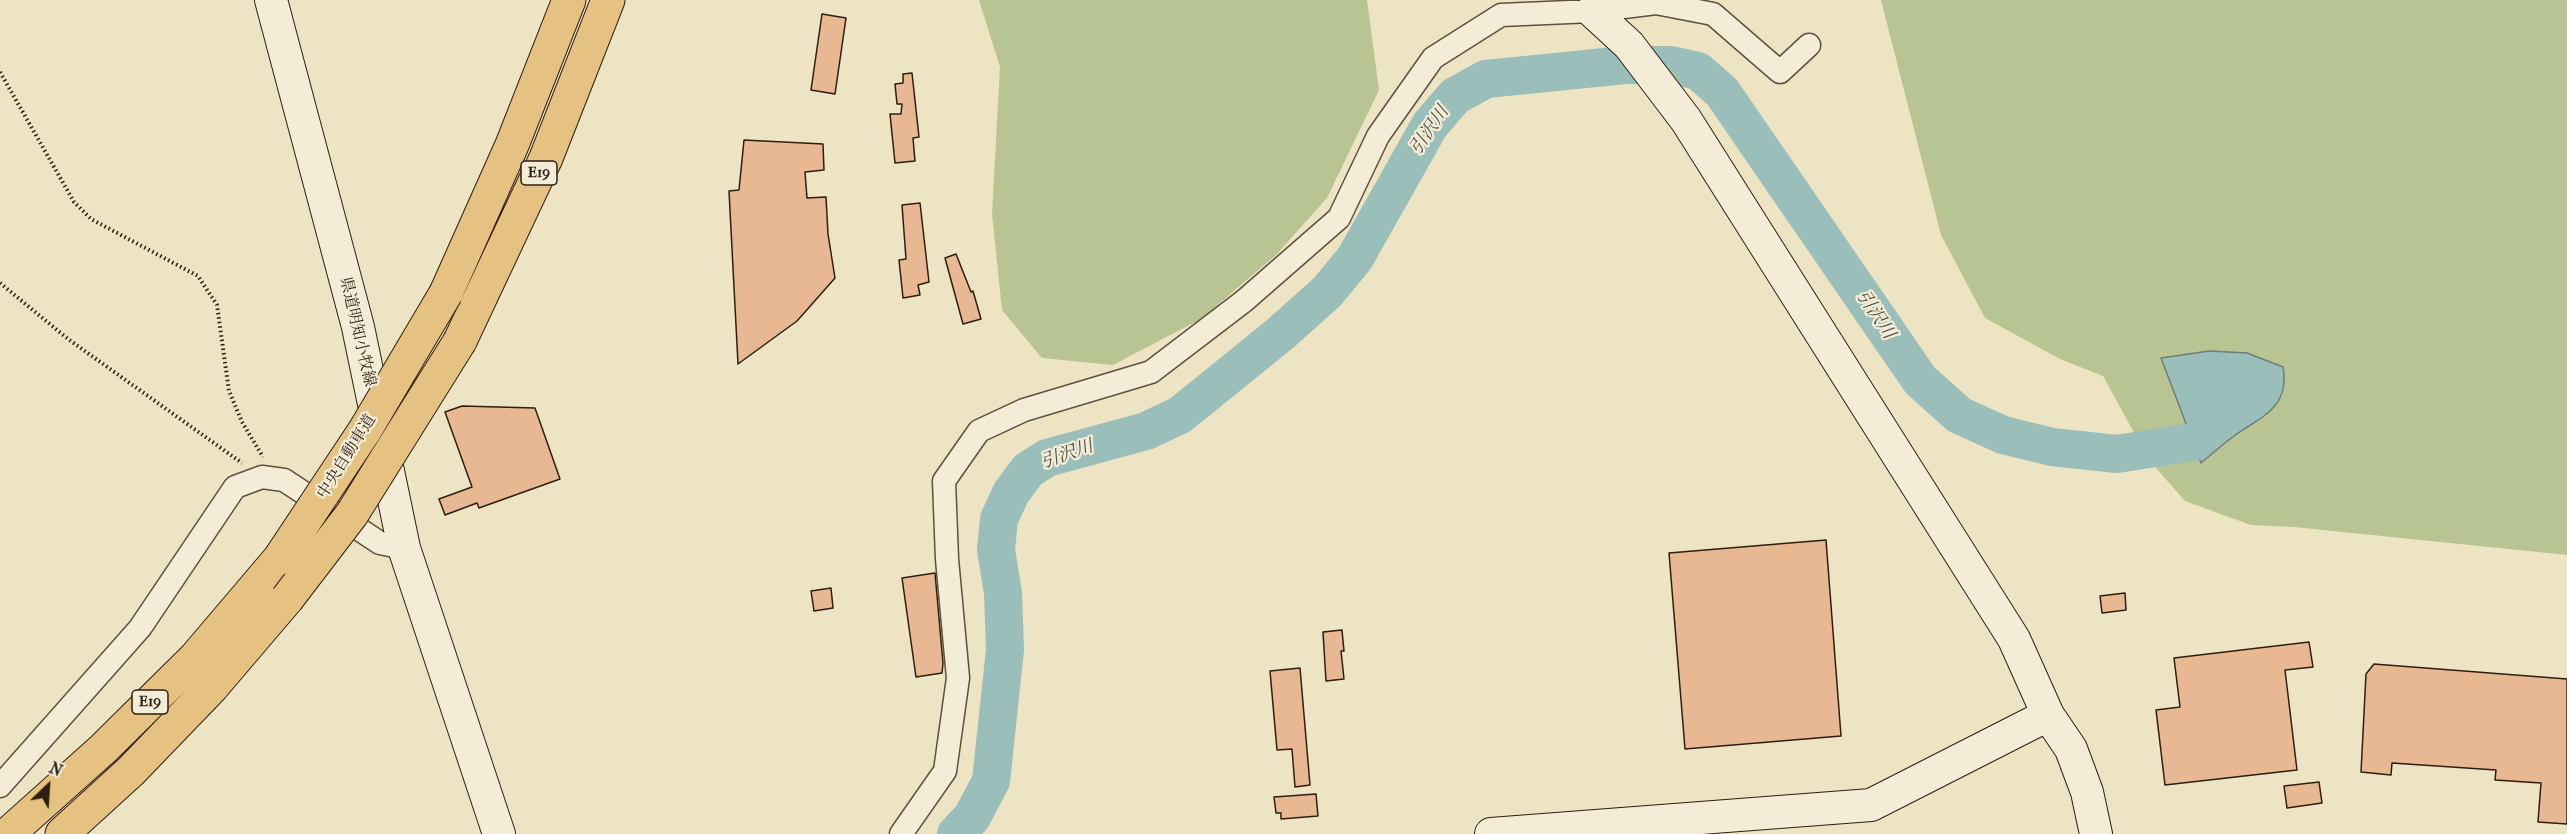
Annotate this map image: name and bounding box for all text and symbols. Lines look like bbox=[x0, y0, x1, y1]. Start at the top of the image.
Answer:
water label: 引沢川 bbox=[1406, 103, 1454, 159]
road number: E19 bbox=[521, 161, 557, 185]
street label: 県道明知小牧線 bbox=[335, 275, 379, 389]
water label: 引沢川 bbox=[1851, 287, 1899, 343]
street label: 中央自動車道 bbox=[313, 411, 381, 503]
water label: 引沢川 bbox=[1038, 436, 1096, 474]
road number: E19 bbox=[132, 690, 168, 714]
north arrow bbox=[18, 756, 78, 816]
text: N bbox=[46, 758, 65, 780]

